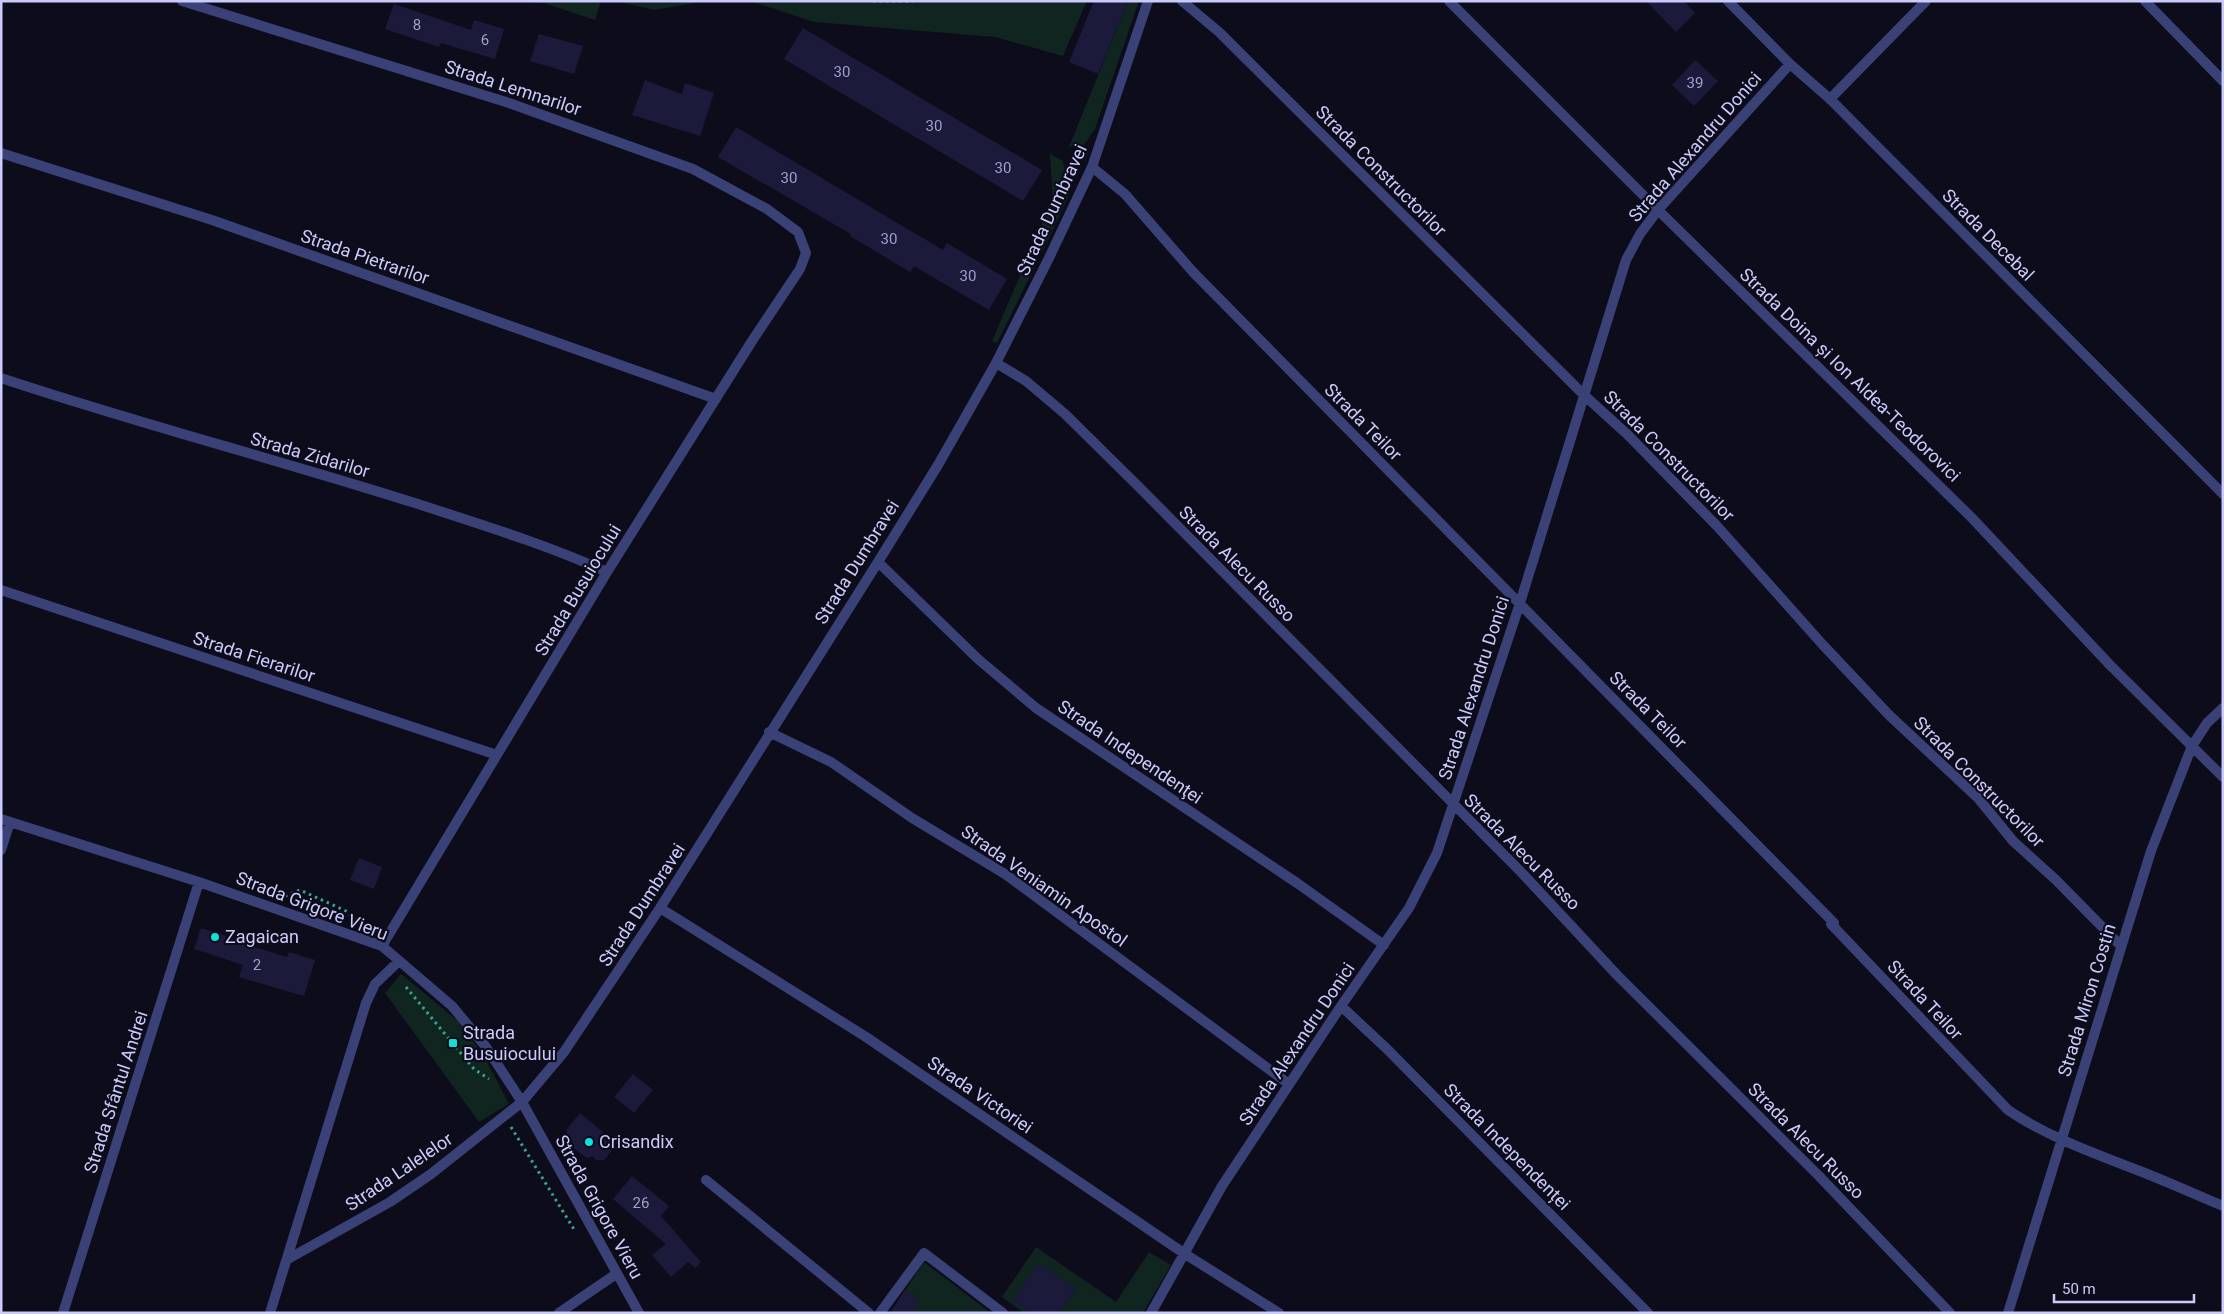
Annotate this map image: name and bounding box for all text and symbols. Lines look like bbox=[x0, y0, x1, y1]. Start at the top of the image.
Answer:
house number: 8 bbox=[413, 16, 421, 34]
house number: 6 bbox=[481, 31, 489, 49]
street label: Strada Lemnarilor bbox=[442, 56, 584, 120]
house number: 30 bbox=[834, 63, 850, 81]
street label: Strada Alexandru Donici bbox=[1624, 67, 1765, 226]
house number: 39 bbox=[1687, 74, 1703, 92]
street label: Strada Constructorilor bbox=[1312, 101, 1451, 240]
house number: 30 bbox=[926, 117, 942, 135]
street label: Strada Dumbravei bbox=[1012, 141, 1091, 279]
house number: 30 bbox=[995, 159, 1011, 177]
house number: 30 bbox=[781, 169, 797, 187]
street label: Strada Decebal bbox=[1938, 184, 2039, 285]
street label: Strada Pietrarilor bbox=[298, 225, 432, 288]
house number: 30 bbox=[881, 230, 897, 248]
street label: Strada Doina și Ion Aldea-Teodorovici bbox=[1735, 263, 1965, 487]
house number: 30 bbox=[960, 267, 976, 285]
street label: Strada Teilor bbox=[1320, 379, 1406, 465]
street label: Strada Constructorilor bbox=[1600, 386, 1739, 525]
street label: Strada Zidarilor bbox=[248, 427, 372, 482]
street label: Strada Dumbravei bbox=[810, 496, 903, 628]
street label: Strada Alecu Russo bbox=[1175, 501, 1300, 626]
street label: Strada Busuiocului bbox=[530, 520, 625, 659]
street label: Strada Alexandru Donici bbox=[1434, 593, 1513, 782]
street label: Strada Fierarilor bbox=[190, 627, 318, 686]
street label: Strada Teilor bbox=[1605, 667, 1691, 753]
street label: Strada Independenţei bbox=[1054, 695, 1207, 808]
street label: Strada Constructorilor bbox=[1910, 712, 2049, 851]
street label: Strada Alecu Russo bbox=[1460, 789, 1585, 914]
street label: Strada Veniamin Apostol bbox=[957, 820, 1131, 951]
street label: Strada Dumbravei bbox=[594, 839, 689, 970]
street label: Strada Grigore Vieru bbox=[233, 867, 391, 944]
street label: Strada Miron Costin bbox=[2053, 921, 2120, 1079]
place label: Zagaican bbox=[225, 926, 299, 947]
marker: Zagaican bbox=[209, 931, 221, 943]
house number: 2 bbox=[253, 956, 261, 974]
street label: Strada Teilor bbox=[1883, 956, 1967, 1044]
street label: Strada Alexandru Donici bbox=[1234, 958, 1359, 1129]
street label: Strada Sfântul Andrei bbox=[79, 1008, 152, 1176]
place label: Strada Busuiocului bbox=[463, 1022, 556, 1064]
marker: Strada Busuiocului bbox=[447, 1037, 459, 1049]
street label: Strada Victoriei bbox=[924, 1052, 1037, 1137]
street label: Strada Alecu Russo bbox=[1744, 1078, 1869, 1203]
street label: Strada Independenței bbox=[1439, 1079, 1575, 1215]
street label: Strada Lalelelor bbox=[341, 1128, 456, 1215]
street label: Strada Grigore Vieru bbox=[551, 1131, 648, 1282]
place label: Crisandix bbox=[599, 1131, 674, 1152]
marker: Crisandix bbox=[583, 1136, 595, 1148]
house number: 26 bbox=[633, 1194, 649, 1212]
scale bar bbox=[2054, 1272, 2194, 1304]
text: 50 m bbox=[2062, 1280, 2096, 1298]

